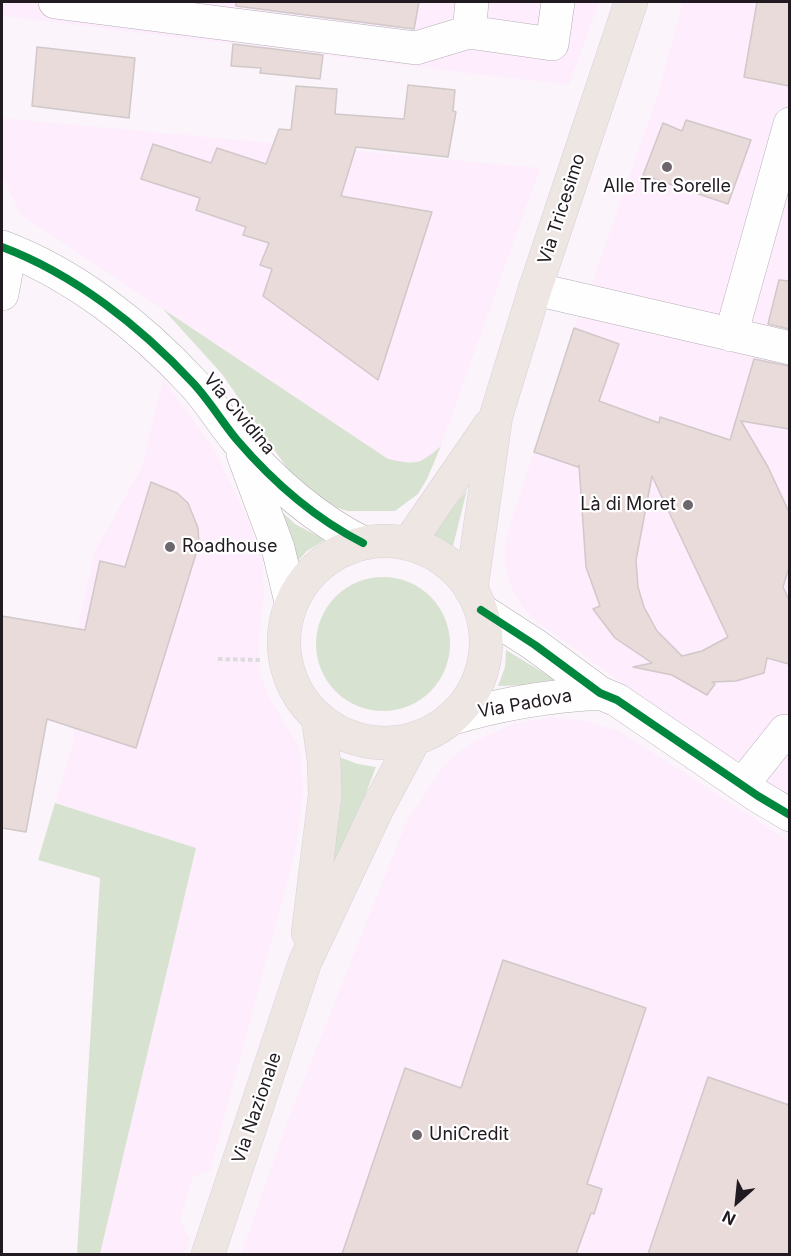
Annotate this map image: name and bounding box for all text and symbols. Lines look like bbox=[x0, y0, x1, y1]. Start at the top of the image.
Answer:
street label: Via Tricesimo bbox=[534, 151, 590, 267]
marker: Alle Tre Sorelle bbox=[660, 160, 674, 174]
place label: Alle Tre Sorelle bbox=[603, 176, 731, 198]
street label: Via Cividina bbox=[199, 369, 279, 459]
place label: Là di Moret bbox=[580, 494, 676, 516]
marker: Là di Moret bbox=[681, 498, 695, 512]
place label: Roadhouse bbox=[182, 536, 277, 558]
marker: Roadhouse bbox=[163, 540, 177, 554]
street label: Via Padova bbox=[476, 685, 574, 723]
street label: Via Nazionale bbox=[228, 1049, 286, 1167]
place label: UniCredit bbox=[429, 1124, 509, 1146]
marker: UniCredit bbox=[410, 1128, 424, 1142]
north arrow bbox=[707, 1172, 767, 1232]
text: N bbox=[719, 1206, 739, 1230]

